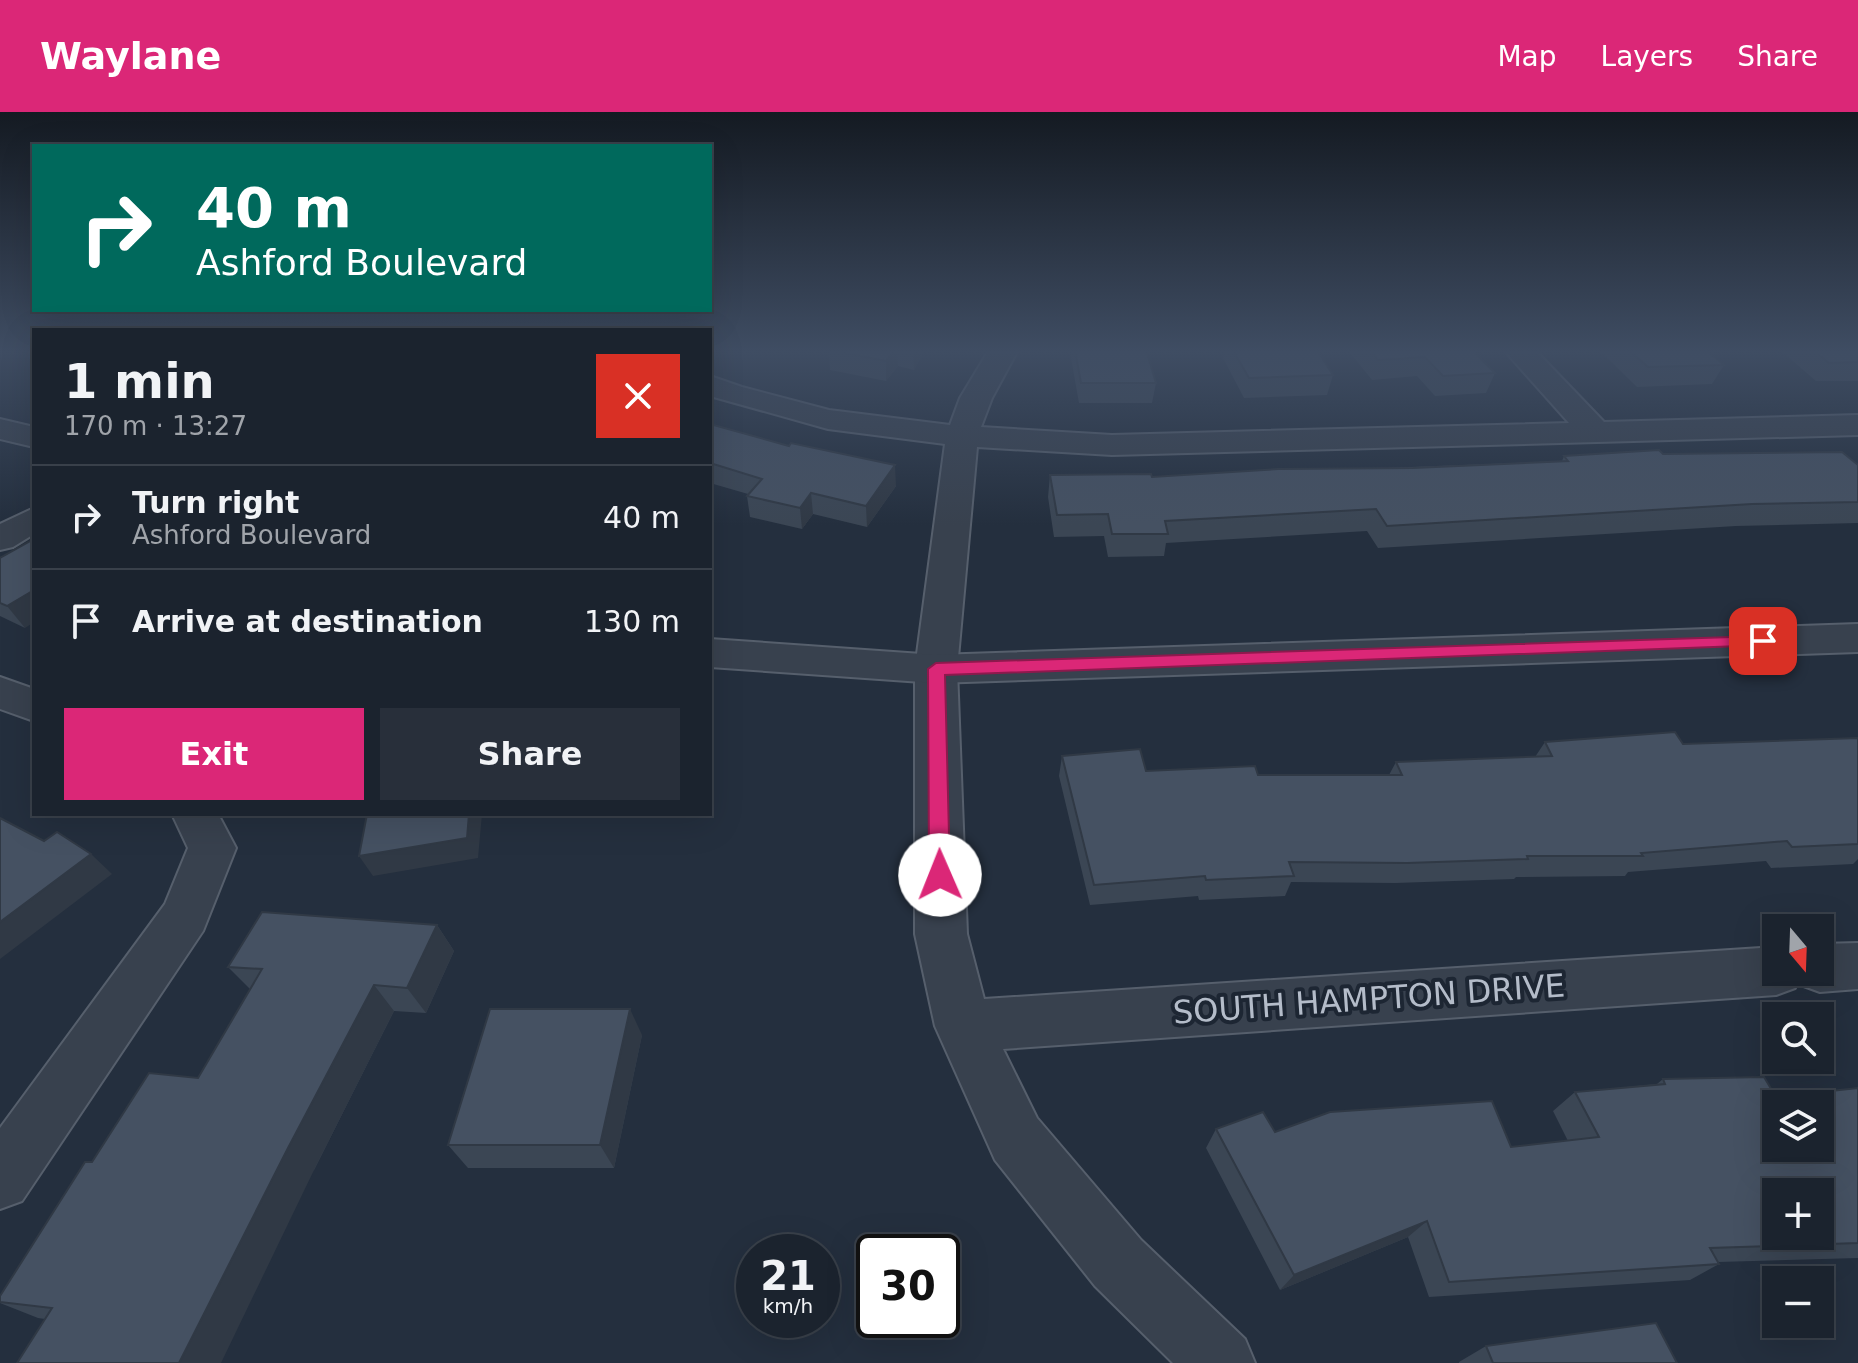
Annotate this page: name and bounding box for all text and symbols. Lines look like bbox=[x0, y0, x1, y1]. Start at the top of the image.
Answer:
text: Waylane bbox=[40, 34, 221, 78]
text: Map bbox=[1497, 40, 1557, 73]
text: Layers bbox=[1601, 40, 1693, 73]
text: Share bbox=[1737, 40, 1818, 73]
text: 40 m bbox=[196, 175, 352, 240]
icon: right bbox=[64, 176, 168, 280]
text: Ashford Boulevard bbox=[196, 242, 527, 283]
text: 1 min bbox=[64, 353, 215, 409]
button: close bbox=[596, 354, 680, 438]
text: 170 m · 13:27 bbox=[64, 411, 247, 441]
text: Turn right bbox=[132, 485, 299, 520]
icon: right bbox=[64, 495, 108, 539]
text: 40 m bbox=[603, 500, 680, 535]
text: Ashford Boulevard bbox=[132, 520, 371, 550]
icon: arrive bbox=[64, 599, 108, 643]
text: Arrive at destination bbox=[132, 604, 483, 639]
text: 130 m bbox=[584, 604, 680, 639]
pin bbox=[1729, 607, 1797, 675]
icon: arrive bbox=[1741, 619, 1785, 663]
button: Exit bbox=[64, 708, 364, 800]
button: Share bbox=[380, 708, 680, 800]
position arrow bbox=[898, 833, 982, 917]
north arrow bbox=[1762, 914, 1834, 986]
map controls bbox=[1762, 914, 1834, 1338]
street label: SOUTH HAMPTON DRIVE bbox=[1172, 966, 1566, 1032]
button: search bbox=[1762, 1002, 1834, 1074]
button: layers bbox=[1762, 1090, 1834, 1162]
button: + bbox=[1762, 1178, 1834, 1250]
speed limit sign: 30 bbox=[856, 1234, 960, 1338]
text: 21 bbox=[760, 1253, 816, 1299]
button: − bbox=[1762, 1266, 1834, 1338]
text: km/h bbox=[763, 1294, 813, 1318]

